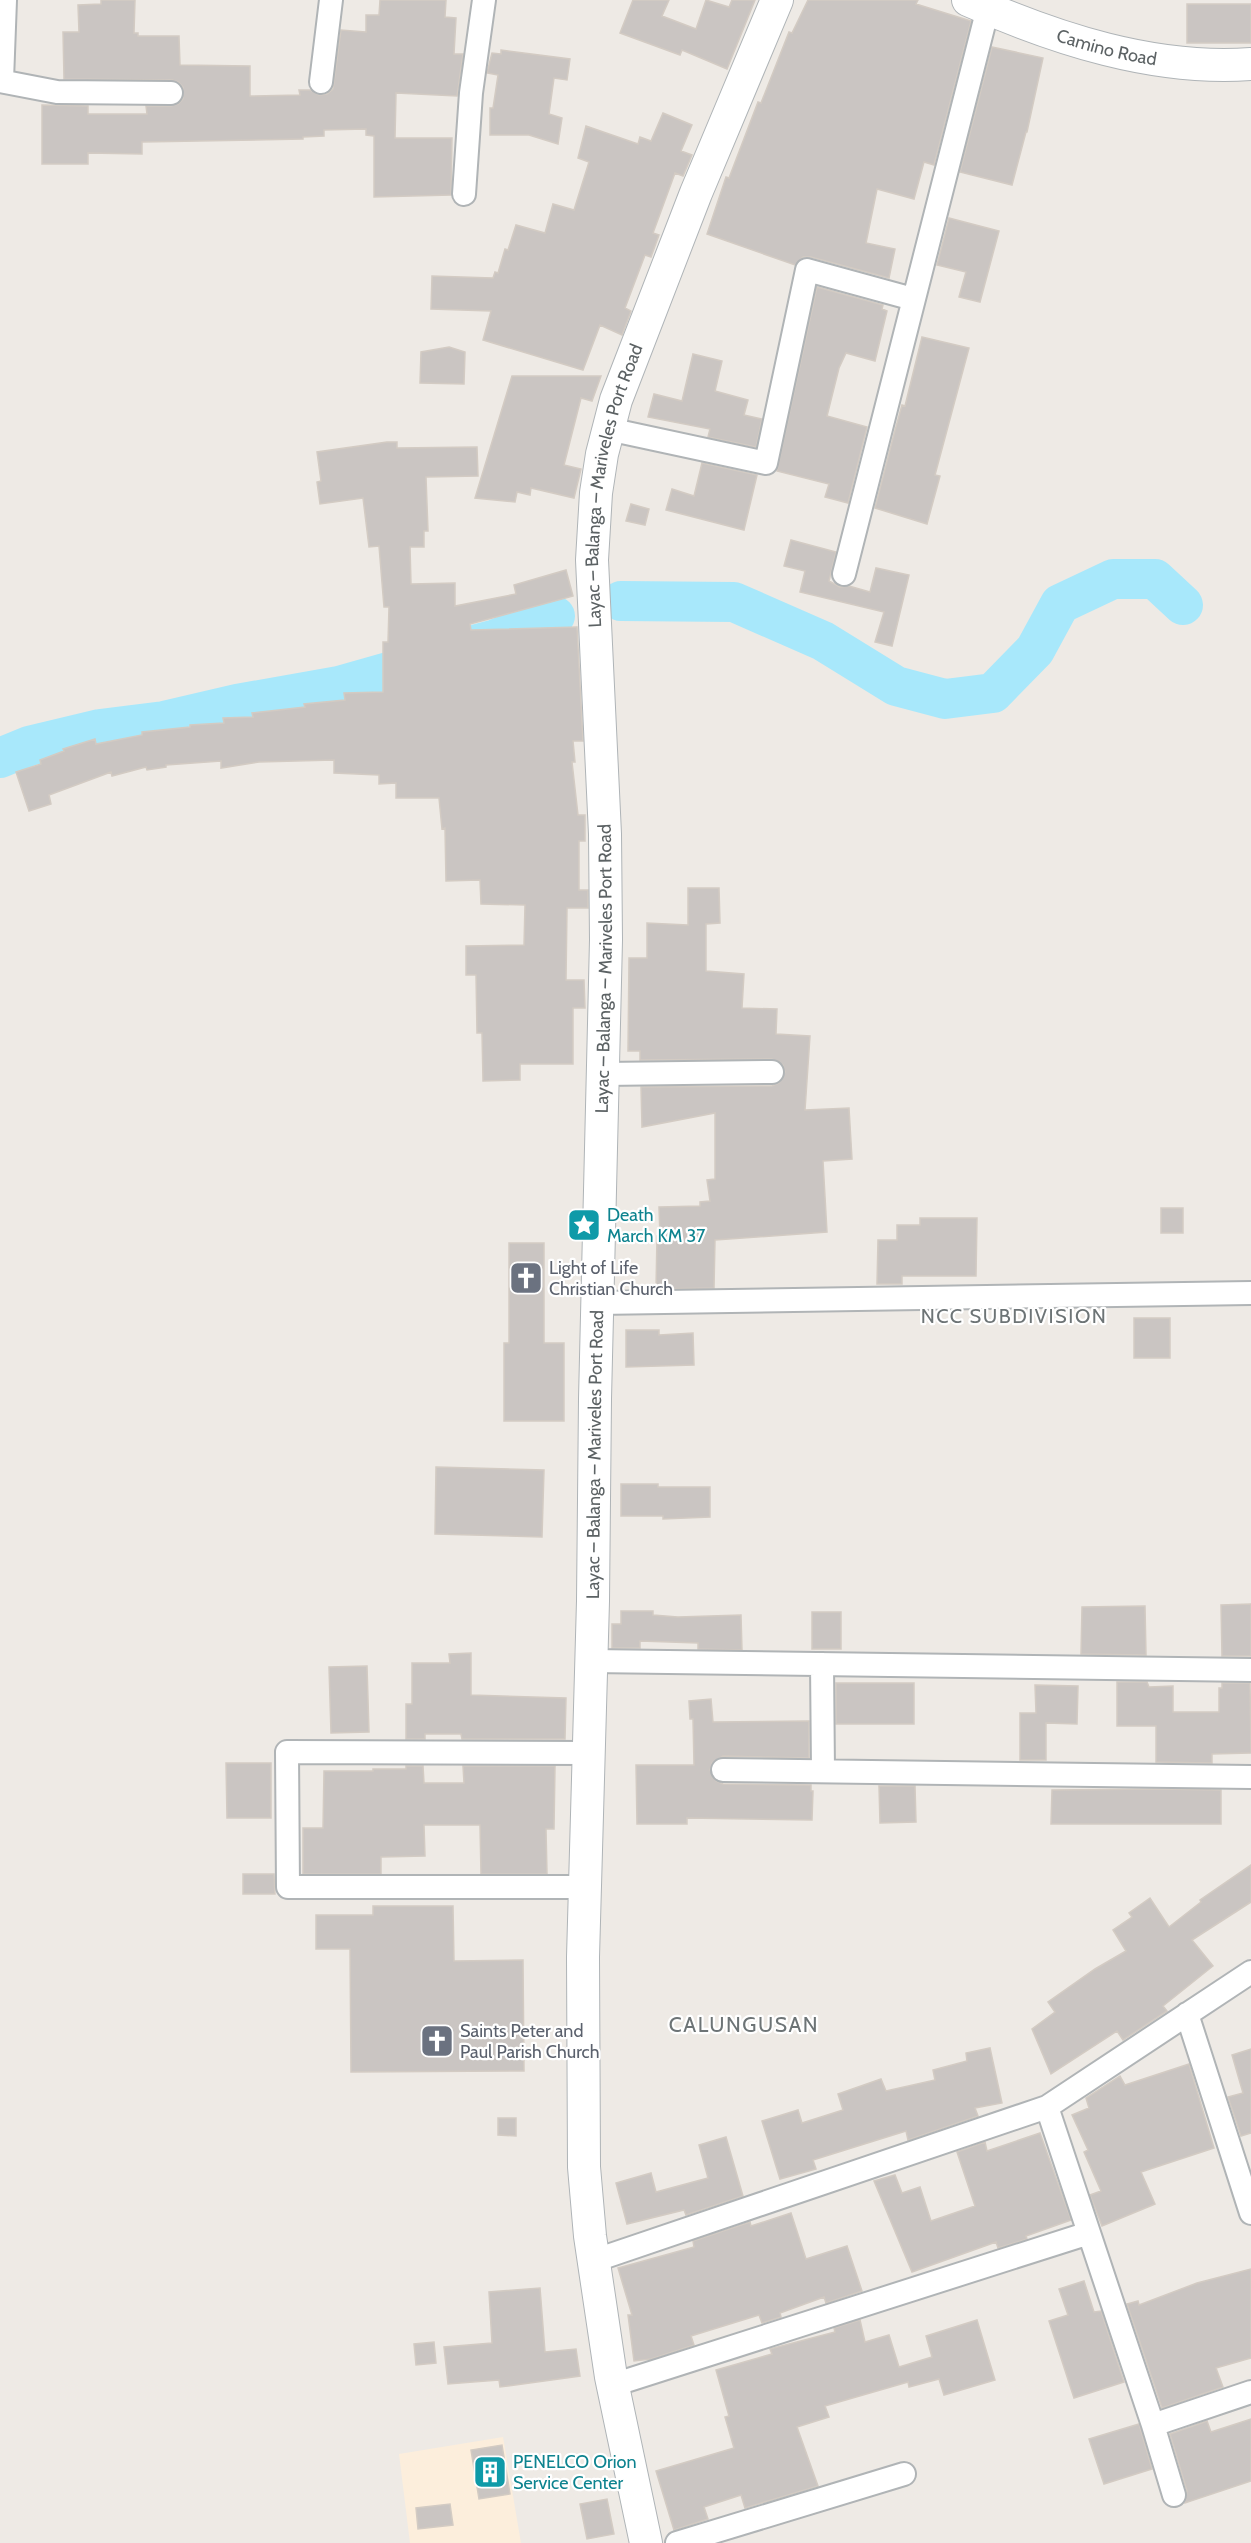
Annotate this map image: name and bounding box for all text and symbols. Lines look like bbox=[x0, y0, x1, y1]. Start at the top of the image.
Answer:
street label: Camino Road bbox=[1054, 24, 1158, 70]
street label: Layac – Balanga – Mariveles Port Road bbox=[581, 341, 648, 628]
street label: Layac – Balanga – Mariveles Port Road bbox=[591, 824, 617, 1114]
place label: Death March KM 37 bbox=[607, 1204, 705, 1247]
place icon: Death March KM 37 bbox=[566, 1207, 602, 1243]
place label: Light of Life Christian Church bbox=[549, 1257, 673, 1300]
church icon: Light of Life Christian Church bbox=[508, 1260, 544, 1296]
district label: NCC SUBDIVISION bbox=[921, 1304, 1107, 1328]
street label: Layac – Balanga – Mariveles Port Road bbox=[582, 1310, 608, 1599]
district label: CALUNGUSAN bbox=[669, 2012, 819, 2037]
place label: Saints Peter and Paul Parish Church bbox=[460, 2020, 600, 2063]
church icon: Saints Peter and Paul Parish Church bbox=[419, 2023, 455, 2059]
place label: PENELCO Orion Service Center bbox=[513, 2451, 636, 2494]
building icon: PENELCO Orion Service Center bbox=[472, 2454, 508, 2490]

